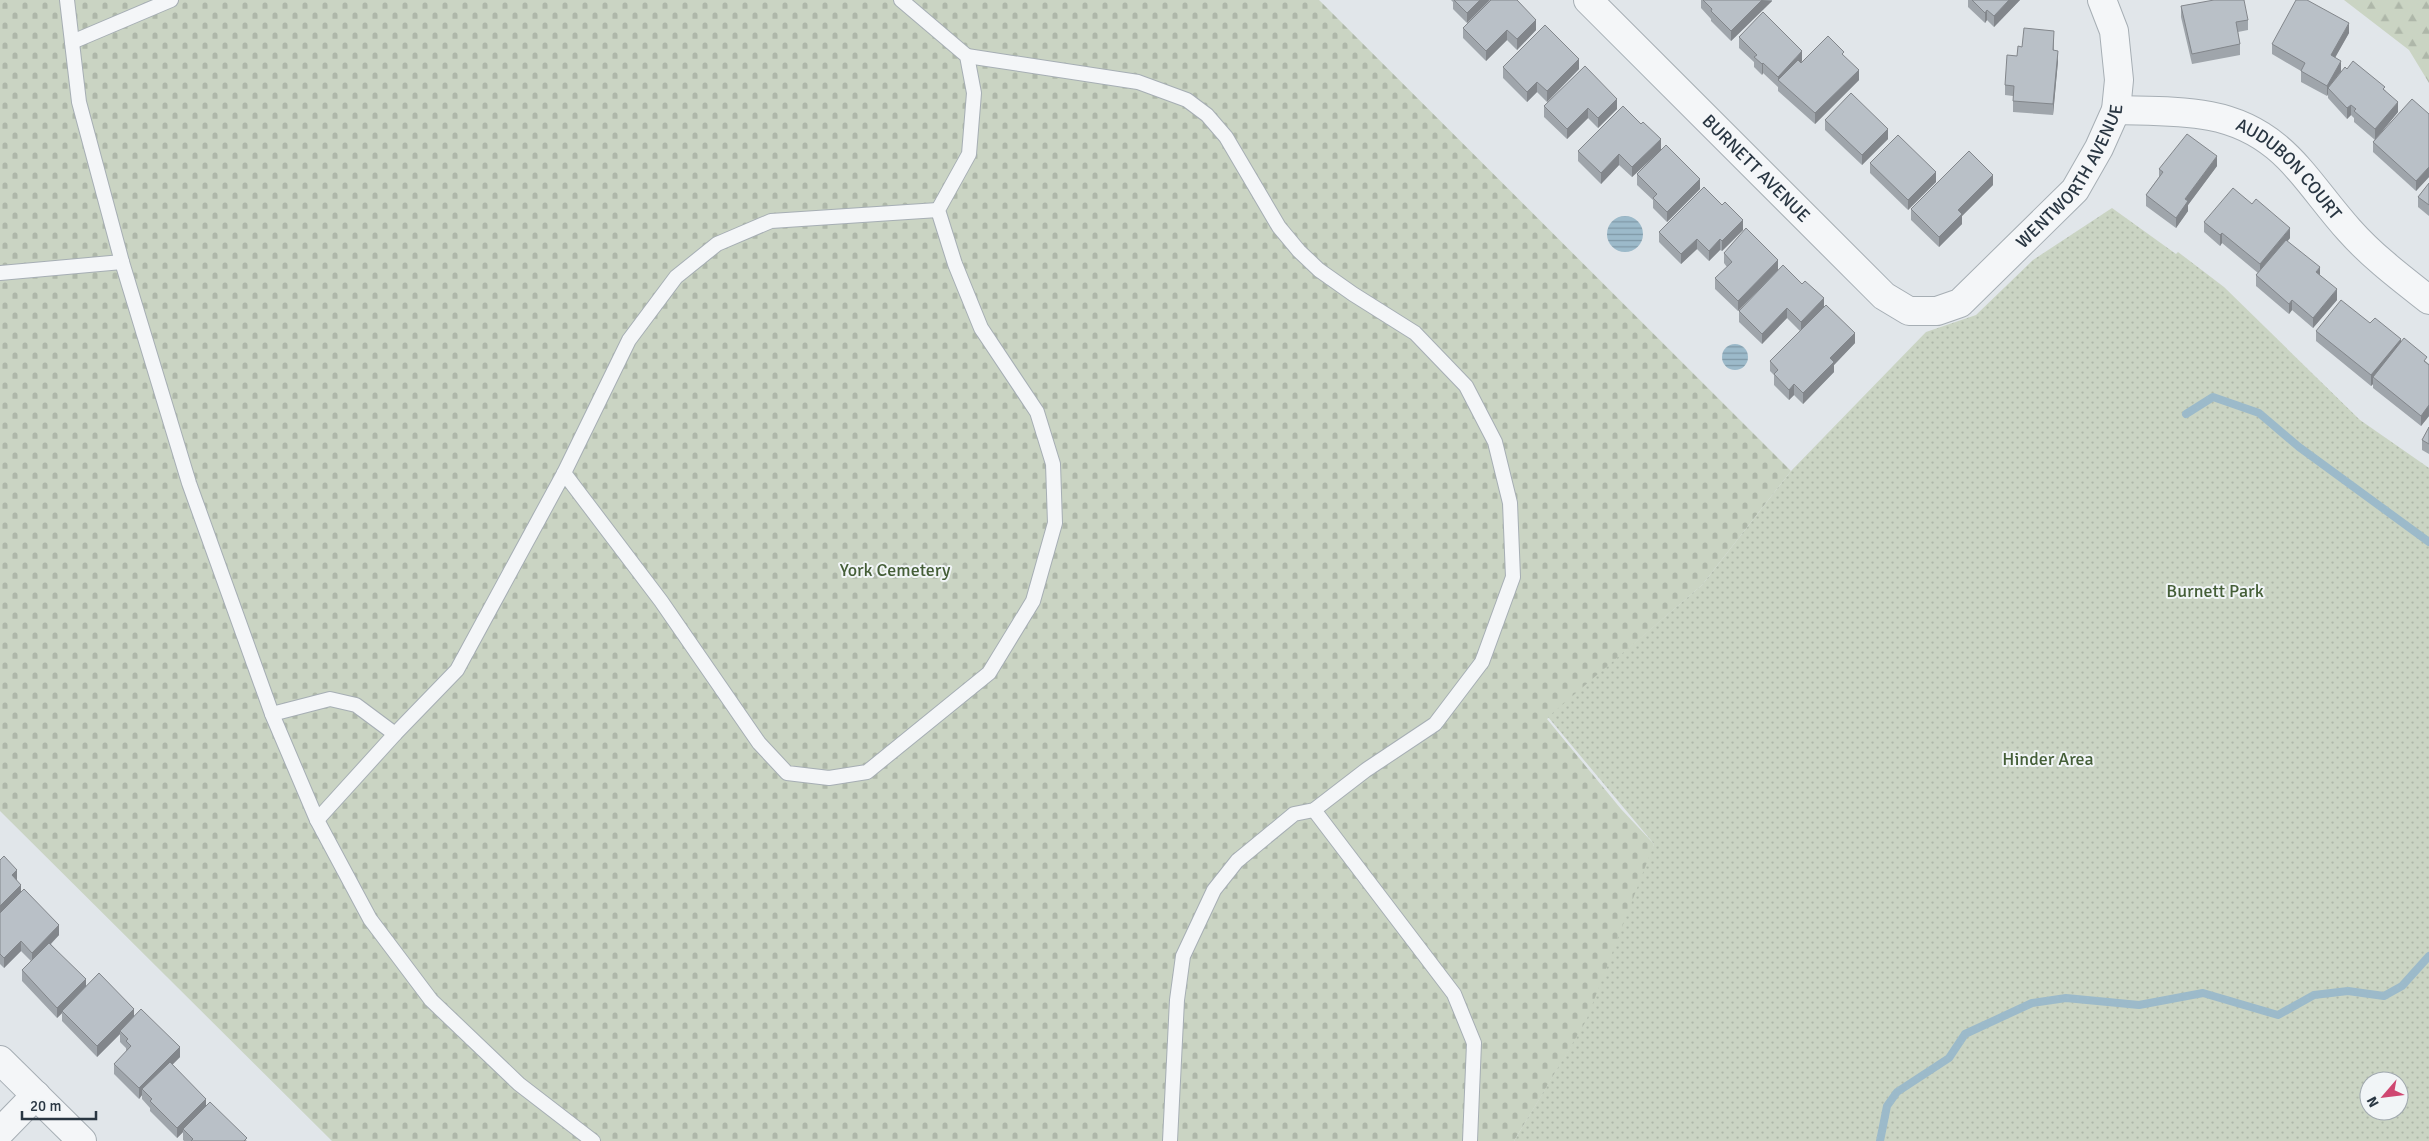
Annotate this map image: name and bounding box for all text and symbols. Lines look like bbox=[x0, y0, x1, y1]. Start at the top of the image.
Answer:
street label: WENTWORTH AVENUE bbox=[2011, 103, 2128, 253]
street label: BURNETT AVENUE bbox=[1698, 110, 1815, 227]
street label: AUDUBON COURT bbox=[2233, 113, 2346, 224]
park label: York Cemetery bbox=[840, 559, 951, 581]
park label: Burnett Park bbox=[2166, 580, 2264, 602]
park label: Hinder Area bbox=[2002, 748, 2094, 770]
north arrow bbox=[2359, 1071, 2409, 1121]
scale bar bbox=[22, 1088, 96, 1120]
text: N bbox=[2363, 1094, 2383, 1110]
text: 20 m bbox=[30, 1097, 61, 1115]

